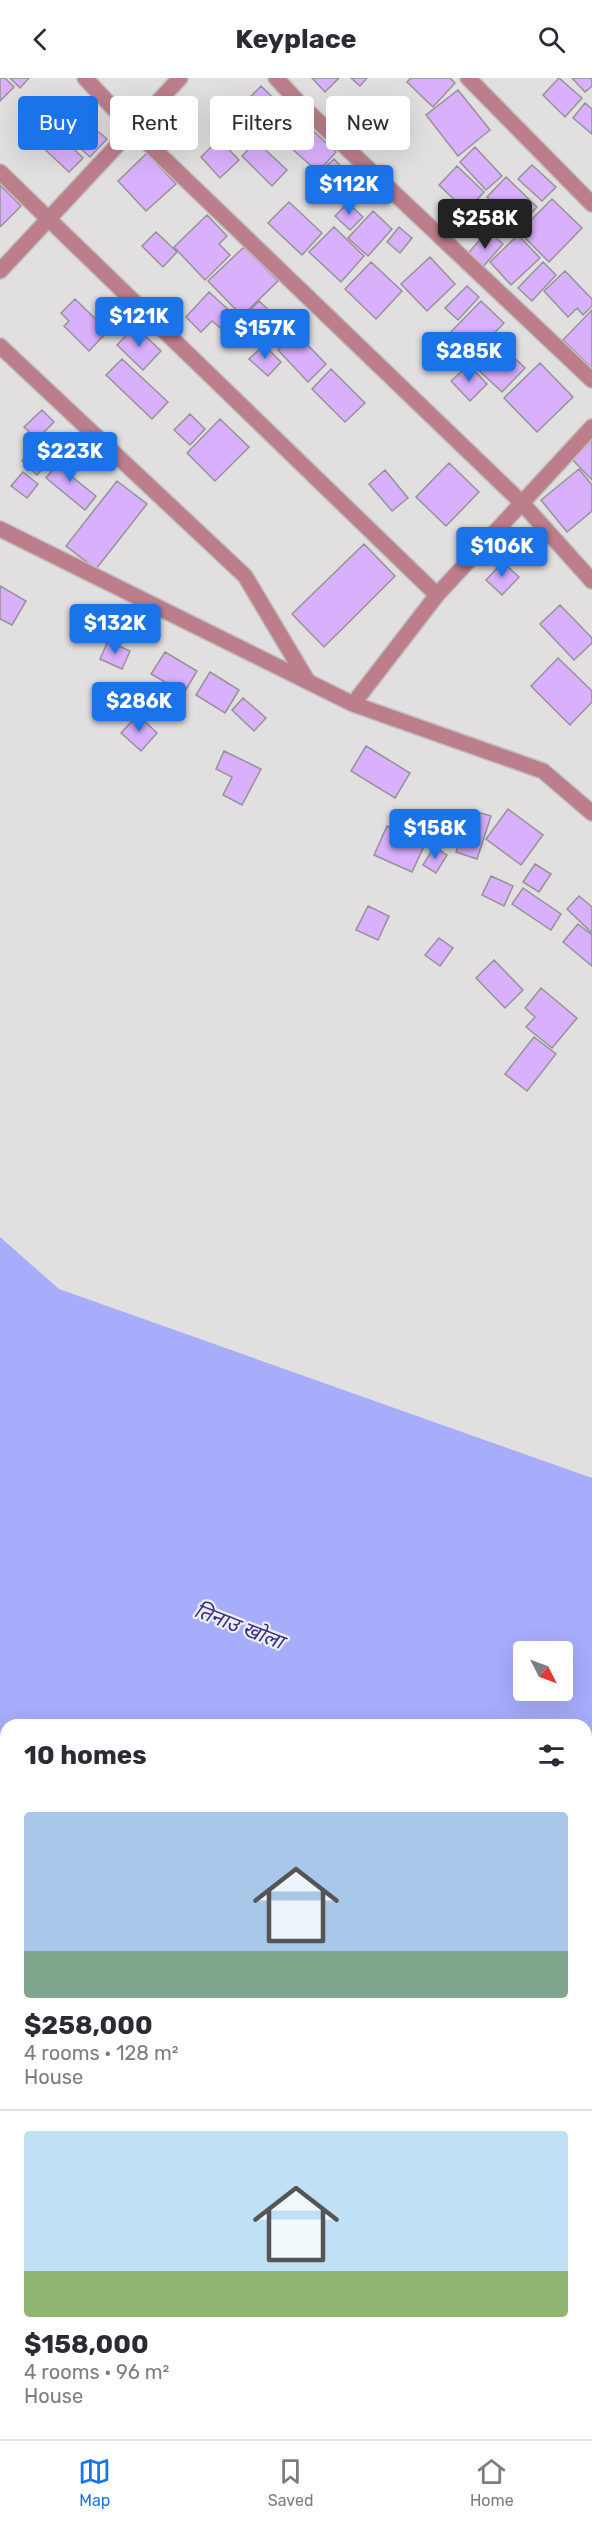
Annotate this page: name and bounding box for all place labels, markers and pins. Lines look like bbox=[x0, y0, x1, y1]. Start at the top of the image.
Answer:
pin: $112K bbox=[307, 165, 391, 216]
pin: $258K bbox=[443, 199, 527, 250]
pin: $121K bbox=[97, 297, 181, 348]
pin: $157K bbox=[223, 309, 307, 360]
pin: $285K bbox=[427, 332, 511, 383]
pin: $223K bbox=[28, 432, 112, 483]
pin: $106K bbox=[460, 527, 544, 578]
pin: $132K bbox=[73, 604, 157, 655]
pin: $286K bbox=[97, 682, 181, 733]
pin: $158K bbox=[393, 809, 477, 860]

